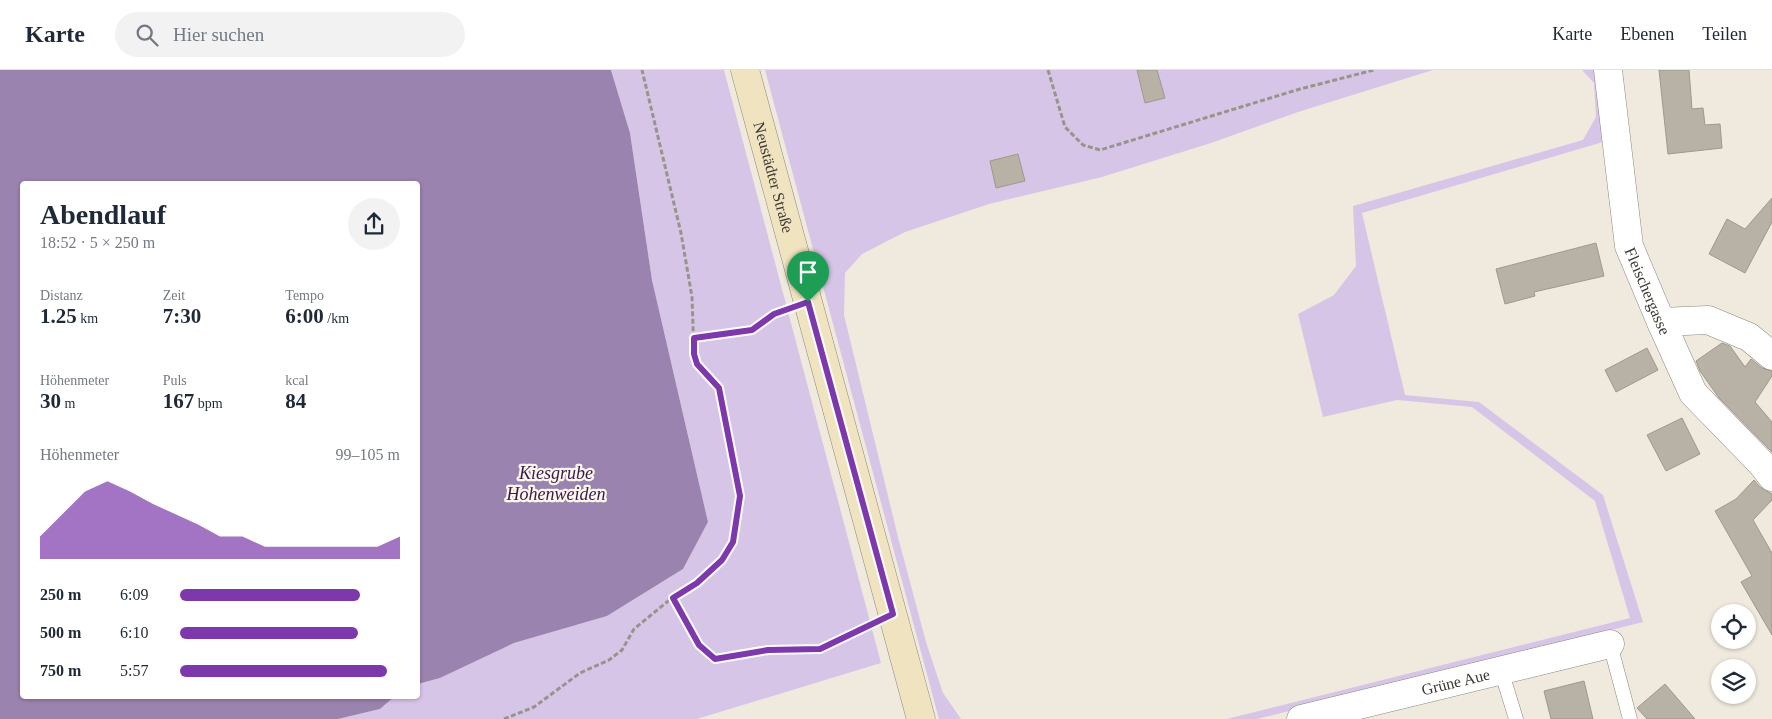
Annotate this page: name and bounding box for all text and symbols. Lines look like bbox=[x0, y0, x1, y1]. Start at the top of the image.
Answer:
search box bbox=[115, 12, 465, 57]
text: Karte bbox=[25, 21, 85, 47]
icon: search bbox=[133, 21, 161, 49]
text: Hier suchen bbox=[173, 24, 264, 45]
text: Karte bbox=[1552, 24, 1592, 44]
text: Ebenen bbox=[1620, 24, 1674, 44]
text: Teilen bbox=[1702, 24, 1747, 44]
street label: Neustädter Straße bbox=[750, 120, 797, 235]
button: share bbox=[348, 198, 400, 250]
text: Abendlauf bbox=[40, 199, 166, 230]
text: 18:52 · 5 × 250 m bbox=[40, 234, 155, 251]
street label: Fleischergasse bbox=[1622, 245, 1674, 337]
pin bbox=[787, 251, 829, 302]
icon: arrive bbox=[794, 258, 822, 286]
text: Distanz bbox=[40, 288, 83, 303]
text: Zeit bbox=[163, 288, 185, 303]
text: Tempo bbox=[285, 288, 324, 303]
text: 1.25 bbox=[40, 304, 77, 328]
text: 7:30 bbox=[163, 304, 201, 328]
text: 6:00 bbox=[285, 304, 324, 328]
text: km bbox=[77, 311, 98, 326]
text: /km bbox=[324, 311, 349, 326]
text: Höhenmeter bbox=[40, 373, 109, 388]
text: Puls bbox=[163, 373, 187, 388]
text: kcal bbox=[285, 373, 309, 388]
text: 30 bbox=[40, 389, 61, 413]
text: 167 bbox=[163, 389, 194, 413]
text: 84 bbox=[285, 389, 306, 413]
text: m bbox=[61, 396, 75, 411]
text: bpm bbox=[194, 396, 223, 411]
text: Höhenmeter bbox=[40, 446, 119, 463]
text: 99–105 m bbox=[336, 446, 400, 463]
water label: Kiesgrube Hohenweiden bbox=[506, 463, 605, 504]
text: 250 m bbox=[40, 586, 81, 603]
text: 6:09 bbox=[120, 586, 148, 603]
map controls bbox=[1711, 604, 1756, 704]
button: locate bbox=[1711, 604, 1756, 649]
text: 500 m bbox=[40, 624, 81, 641]
text: 6:10 bbox=[120, 624, 148, 641]
button: layers bbox=[1711, 659, 1756, 704]
text: 750 m bbox=[40, 662, 81, 679]
text: 5:57 bbox=[120, 662, 148, 679]
street label: Grüne Aue bbox=[1420, 665, 1492, 698]

